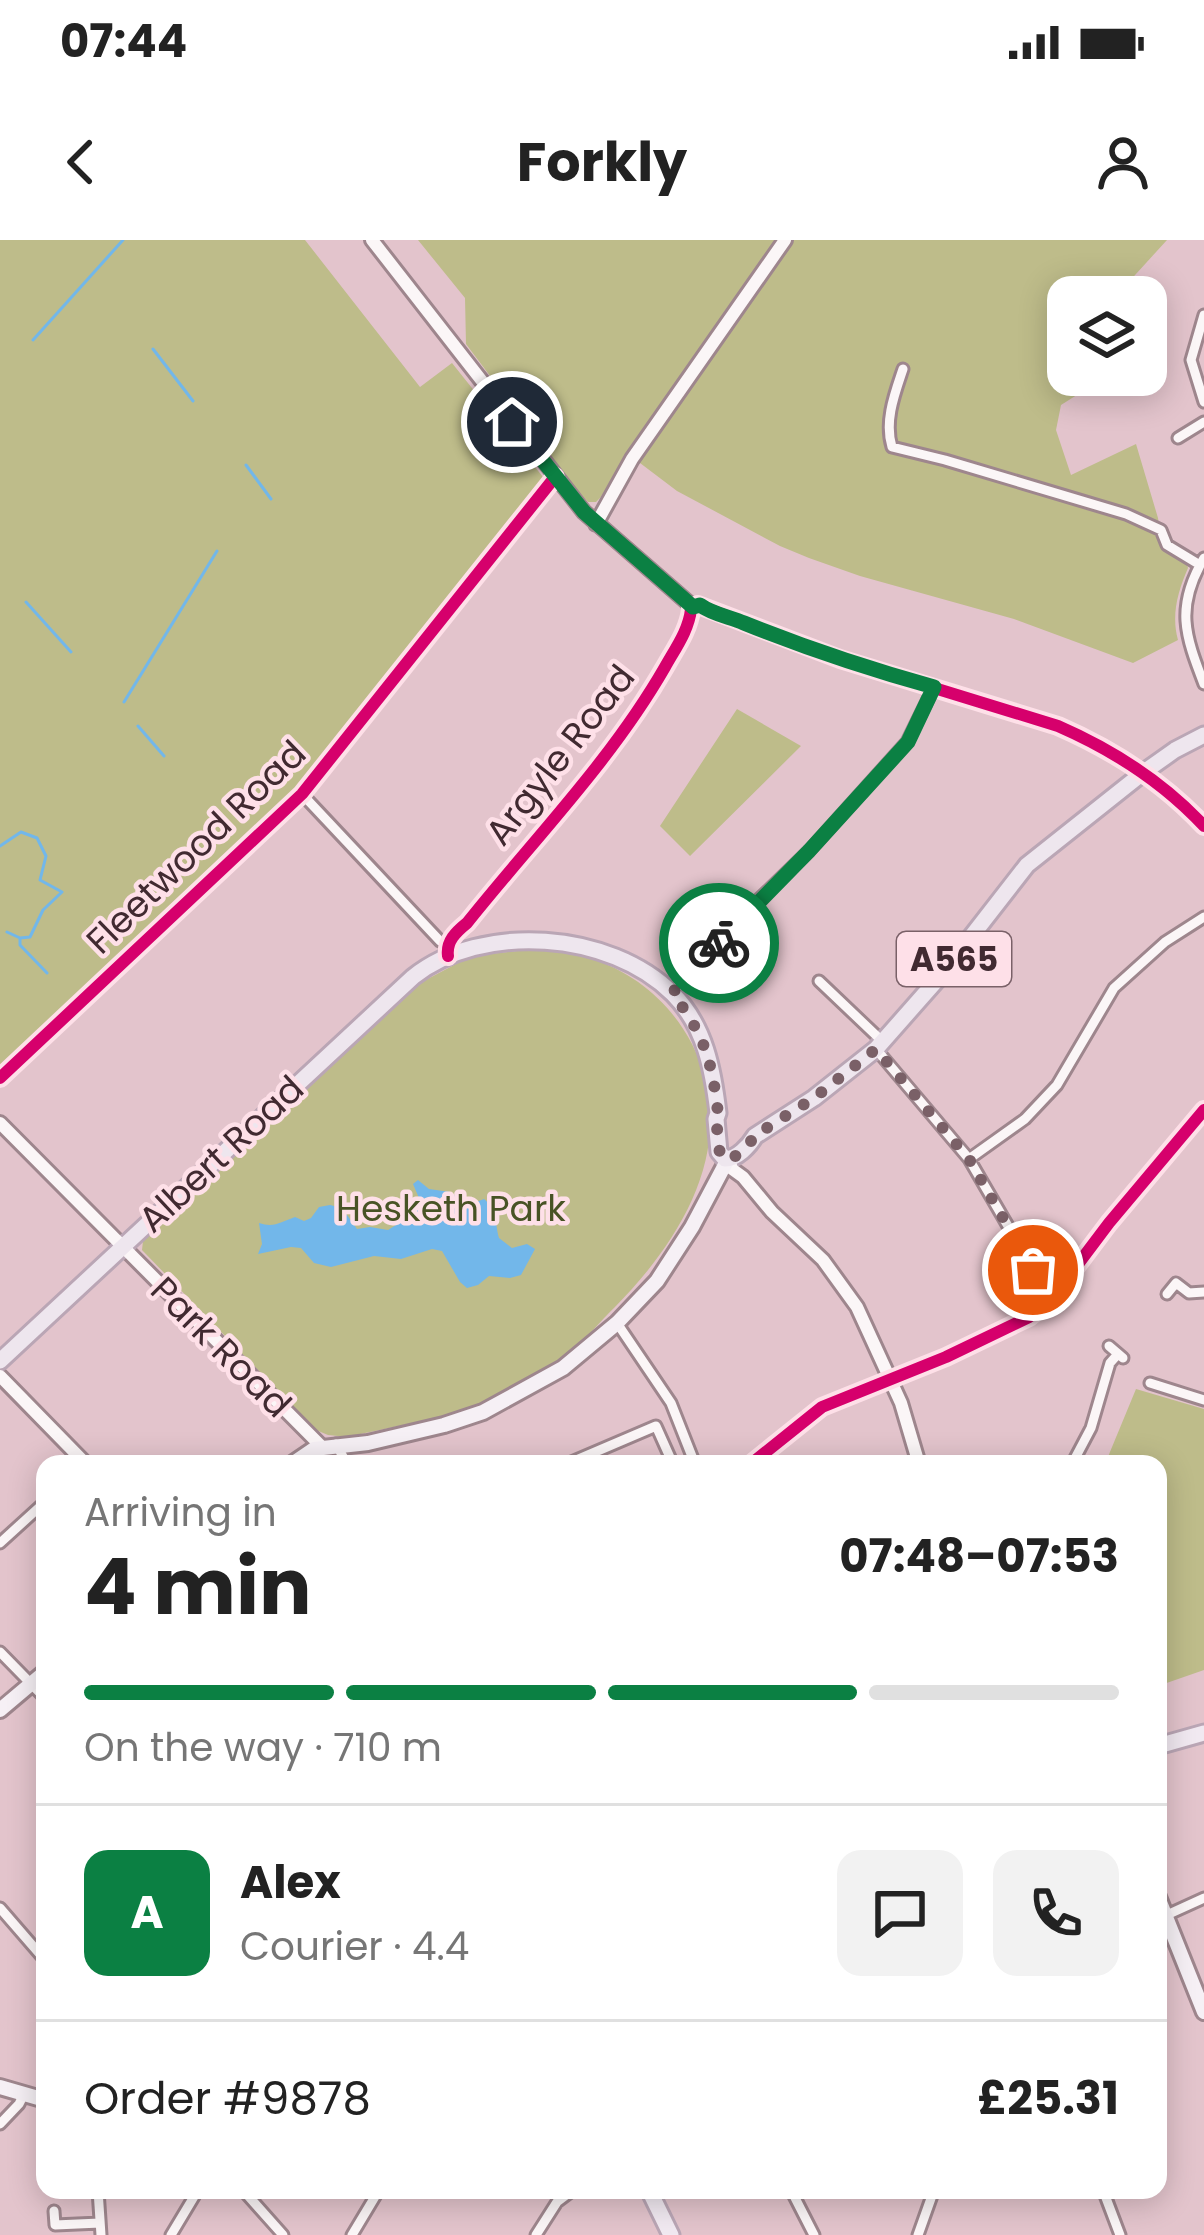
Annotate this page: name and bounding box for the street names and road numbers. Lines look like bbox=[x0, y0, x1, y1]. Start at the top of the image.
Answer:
street label: Argyle Road bbox=[473, 654, 647, 856]
street label: Fleetwood Road bbox=[75, 729, 317, 965]
road number: A565 bbox=[897, 932, 1011, 986]
street label: Albert Road bbox=[127, 1064, 315, 1244]
street label: Park Road bbox=[139, 1265, 303, 1429]

